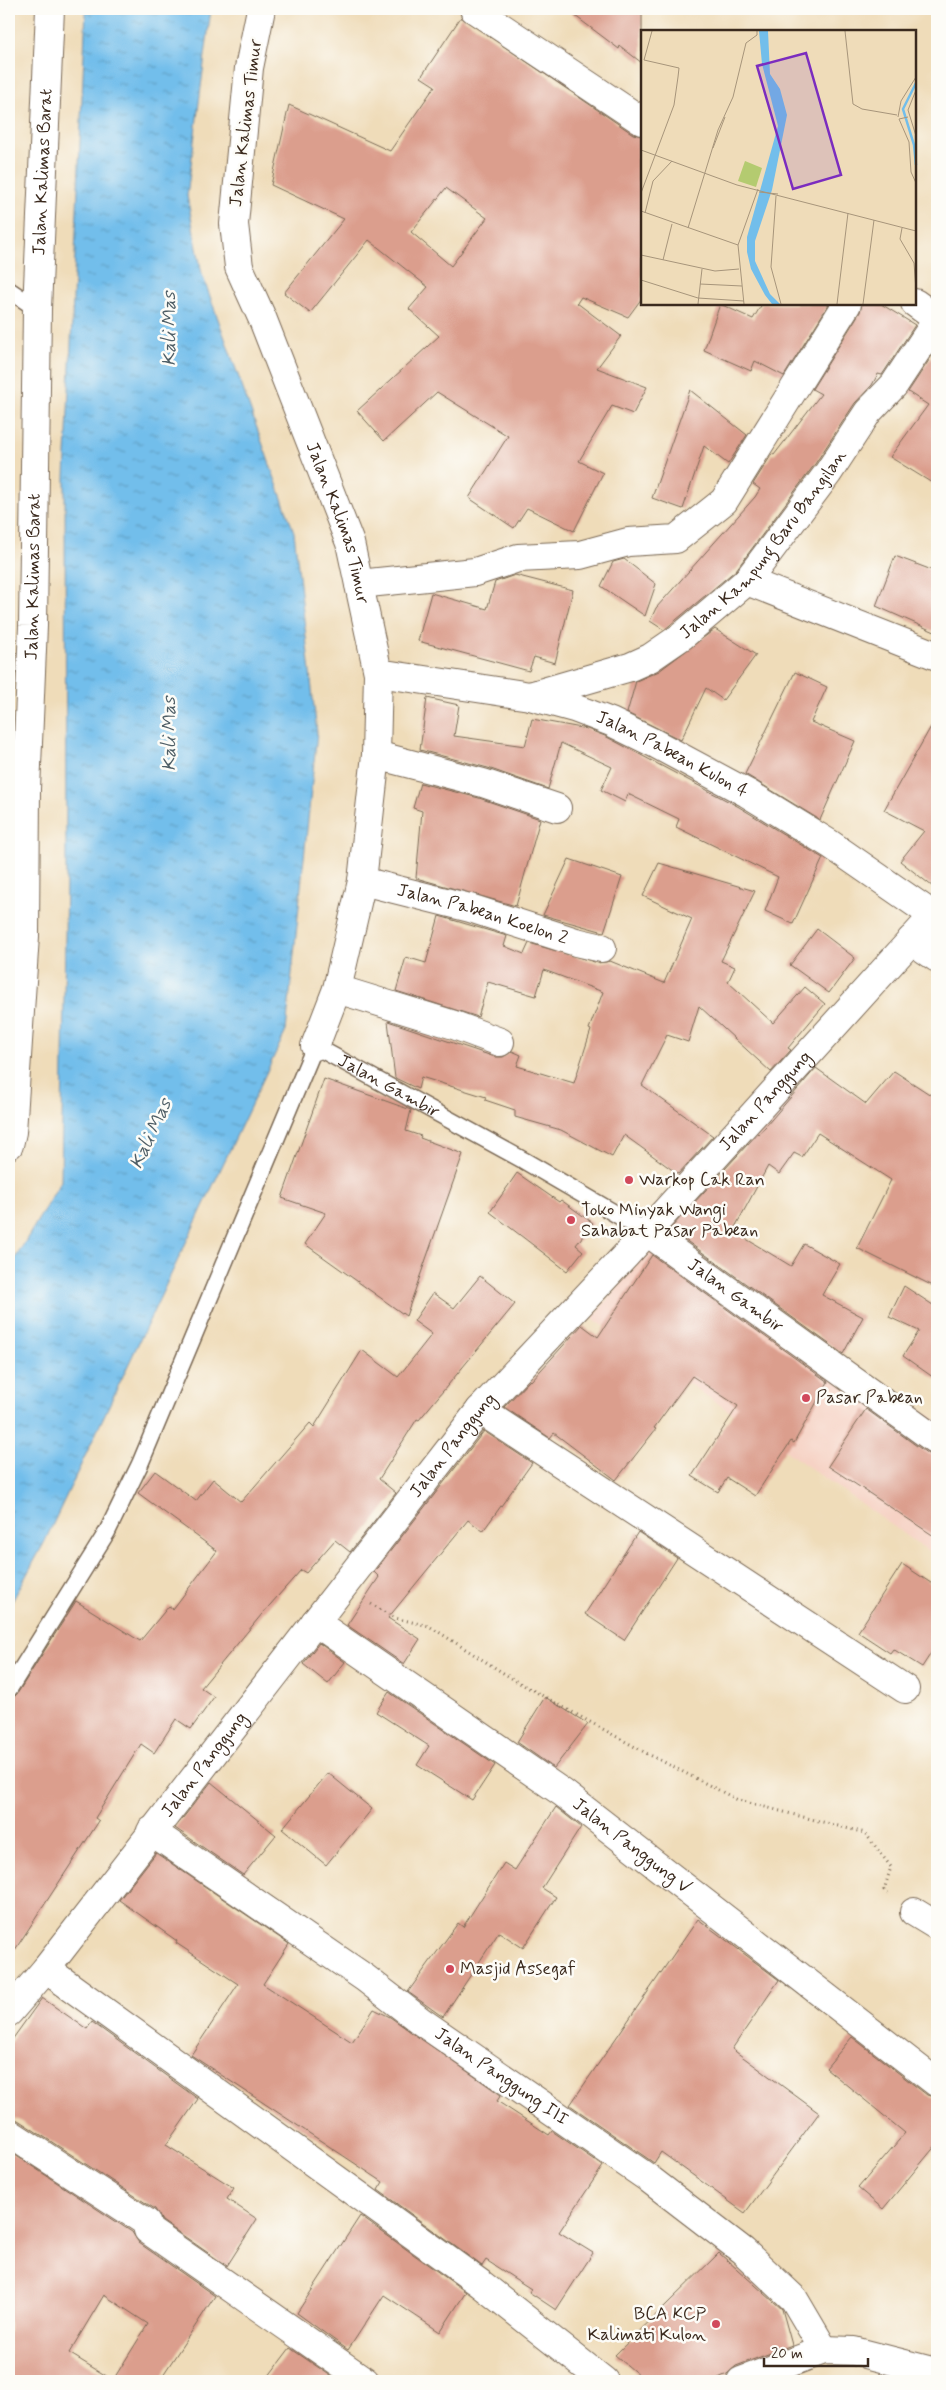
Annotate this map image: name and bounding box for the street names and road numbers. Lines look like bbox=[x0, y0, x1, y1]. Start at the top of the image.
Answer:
street label: Jalan Kalimas Timur bbox=[224, 37, 268, 208]
street label: Jalan Kalimas Barat bbox=[27, 88, 59, 256]
street label: Jalan Kalimas Timur bbox=[300, 439, 375, 606]
street label: Jalan Kampung Baru Bangilan bbox=[675, 445, 852, 645]
street label: Jalan Kalimas Barat bbox=[20, 493, 47, 661]
street label: Jalan Pabean Kulon 4 bbox=[593, 705, 752, 803]
street label: Jalan Pabean Koelon 2 bbox=[395, 878, 571, 951]
street label: Jalan Panggung bbox=[714, 1046, 818, 1156]
street label: Jalan Gambir bbox=[333, 1049, 445, 1124]
street label: Jalan Gambir bbox=[683, 1253, 789, 1339]
street label: Jalan Panggung bbox=[404, 1388, 503, 1503]
street label: Jalan Panggung bbox=[156, 1707, 254, 1823]
street label: Jalan Panggung V bbox=[567, 1793, 696, 1900]
street label: Jalan Panggung III bbox=[430, 2022, 573, 2131]

